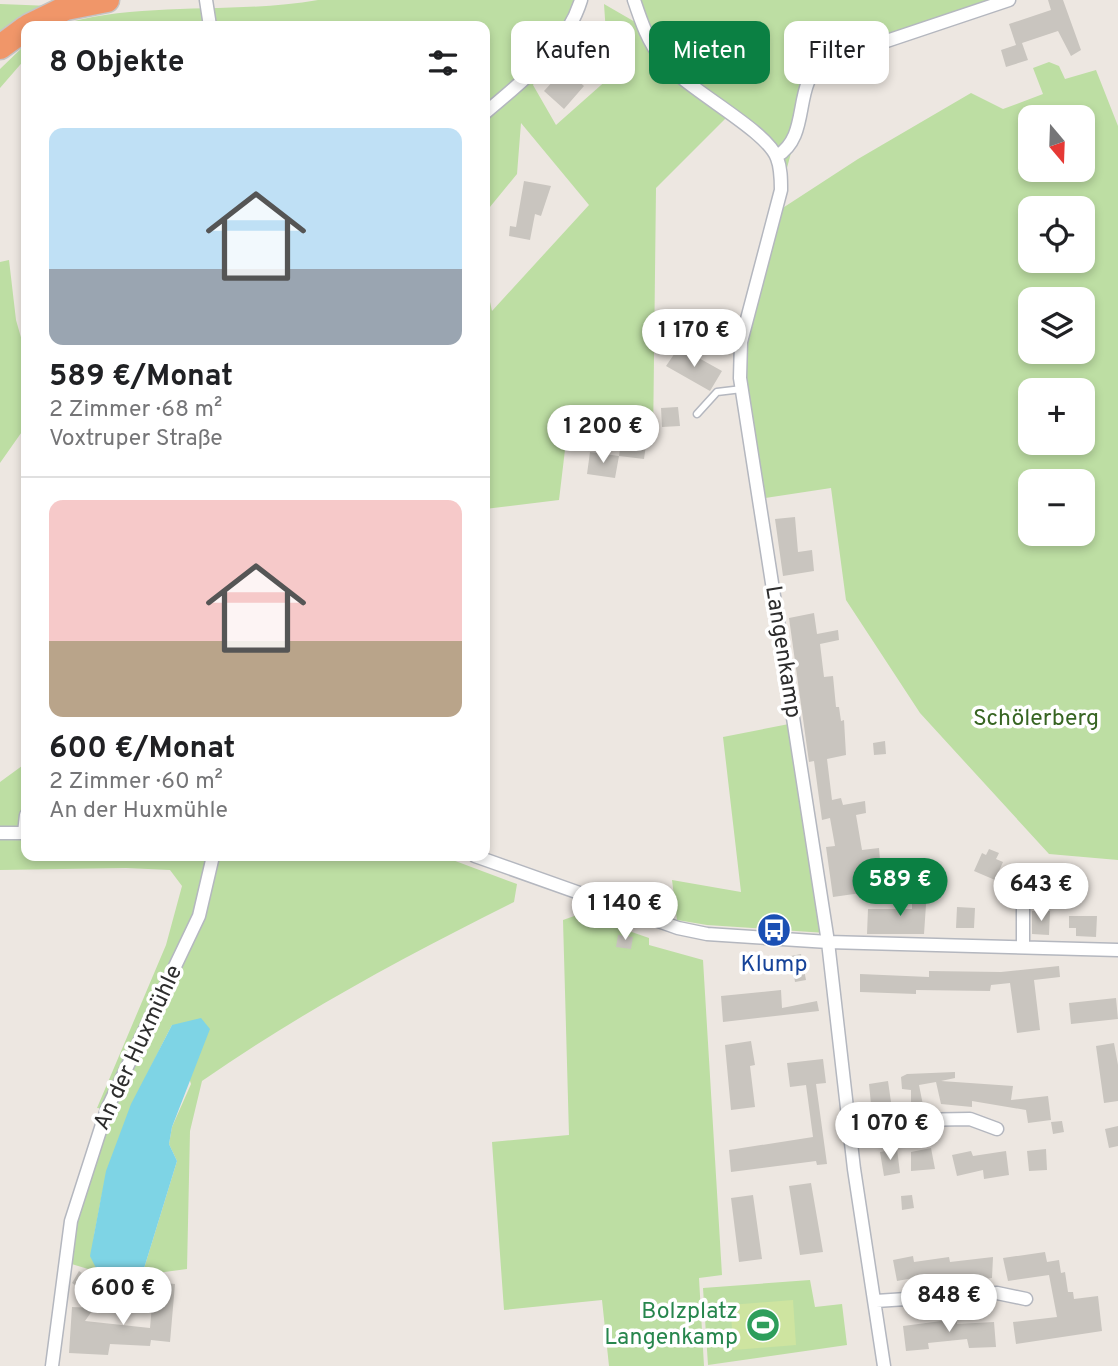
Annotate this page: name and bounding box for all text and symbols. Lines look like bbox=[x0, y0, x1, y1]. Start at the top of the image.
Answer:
chip: Kaufen bbox=[511, 21, 635, 84]
chip: Mieten bbox=[649, 21, 770, 84]
chip: Filter bbox=[784, 21, 889, 84]
icon: filters bbox=[424, 44, 462, 82]
text: 8 Objekte bbox=[49, 45, 184, 82]
north arrow bbox=[1018, 105, 1096, 182]
map controls bbox=[1018, 105, 1095, 546]
icon: home bbox=[193, 173, 319, 299]
button: locate bbox=[1018, 196, 1095, 273]
button: layers bbox=[1018, 287, 1095, 364]
pin: 1 170 € bbox=[629, 310, 759, 369]
text: 1 170 € bbox=[658, 317, 730, 346]
text: 589 €/Monat bbox=[49, 359, 233, 396]
button: + bbox=[1018, 378, 1095, 455]
text: 2 Zimmer · 68 m² bbox=[49, 396, 222, 425]
pin: 1 200 € bbox=[538, 406, 668, 465]
text: 1 200 € bbox=[563, 413, 643, 442]
text: Voxtruper Straße bbox=[49, 425, 223, 454]
button: − bbox=[1018, 469, 1095, 546]
icon: home bbox=[193, 545, 319, 671]
street label: Langenkamp bbox=[757, 584, 807, 720]
park label: Schölerberg bbox=[973, 705, 1099, 734]
text: 600 €/Monat bbox=[49, 731, 235, 768]
text: 2 Zimmer · 60 m² bbox=[49, 768, 223, 797]
text: An der Huxmühle bbox=[49, 797, 228, 826]
pin: 589 € bbox=[851, 858, 949, 918]
pin: 643 € bbox=[992, 864, 1090, 923]
text: 589 € bbox=[869, 866, 931, 895]
text: 643 € bbox=[1009, 871, 1073, 900]
pin: 1 140 € bbox=[560, 883, 690, 942]
text: 1 140 € bbox=[588, 890, 662, 919]
bus stop icon: Klump bbox=[755, 911, 793, 949]
place label: Klump bbox=[740, 951, 808, 980]
street label: An der Huxmühle bbox=[88, 961, 190, 1135]
pin: 1 070 € bbox=[825, 1102, 955, 1162]
text: 1 070 € bbox=[851, 1110, 929, 1139]
pin: 600 € bbox=[74, 1268, 172, 1327]
pin: 848 € bbox=[900, 1274, 998, 1334]
text: 600 € bbox=[91, 1275, 155, 1304]
text: 848 € bbox=[917, 1282, 981, 1311]
place label: Bolzplatz Langenkamp bbox=[604, 1298, 738, 1353]
sports icon: Bolzplatz Langenkamp bbox=[744, 1306, 782, 1344]

